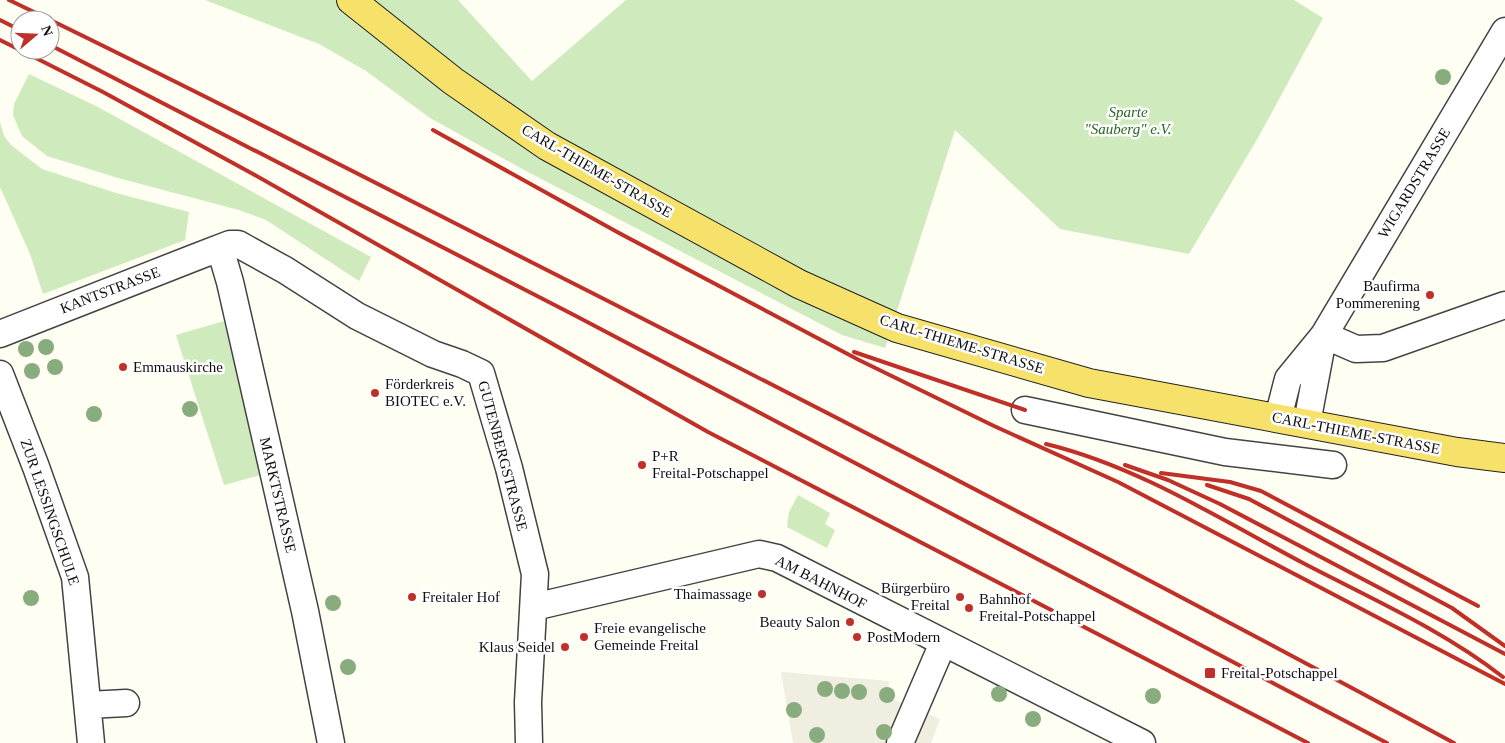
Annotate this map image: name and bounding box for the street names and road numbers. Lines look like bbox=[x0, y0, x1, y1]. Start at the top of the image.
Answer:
street label: CARL-THIEME-STRASSE bbox=[519, 121, 675, 221]
street label: WIGARDSTRASSE bbox=[1375, 125, 1453, 241]
street label: KANTSTRASSE bbox=[58, 264, 162, 316]
street label: CARL-THIEME-STRASSE bbox=[878, 311, 1046, 377]
street label: GUTENBERGSTRASSE bbox=[475, 379, 531, 533]
street label: CARL-THIEME-STRASSE bbox=[1271, 409, 1441, 457]
street label: MARKTSTRASSE bbox=[257, 436, 299, 554]
street label: ZUR LESSINGSCHULE bbox=[17, 437, 83, 587]
street label: AM BAHNHOF bbox=[773, 552, 869, 612]

